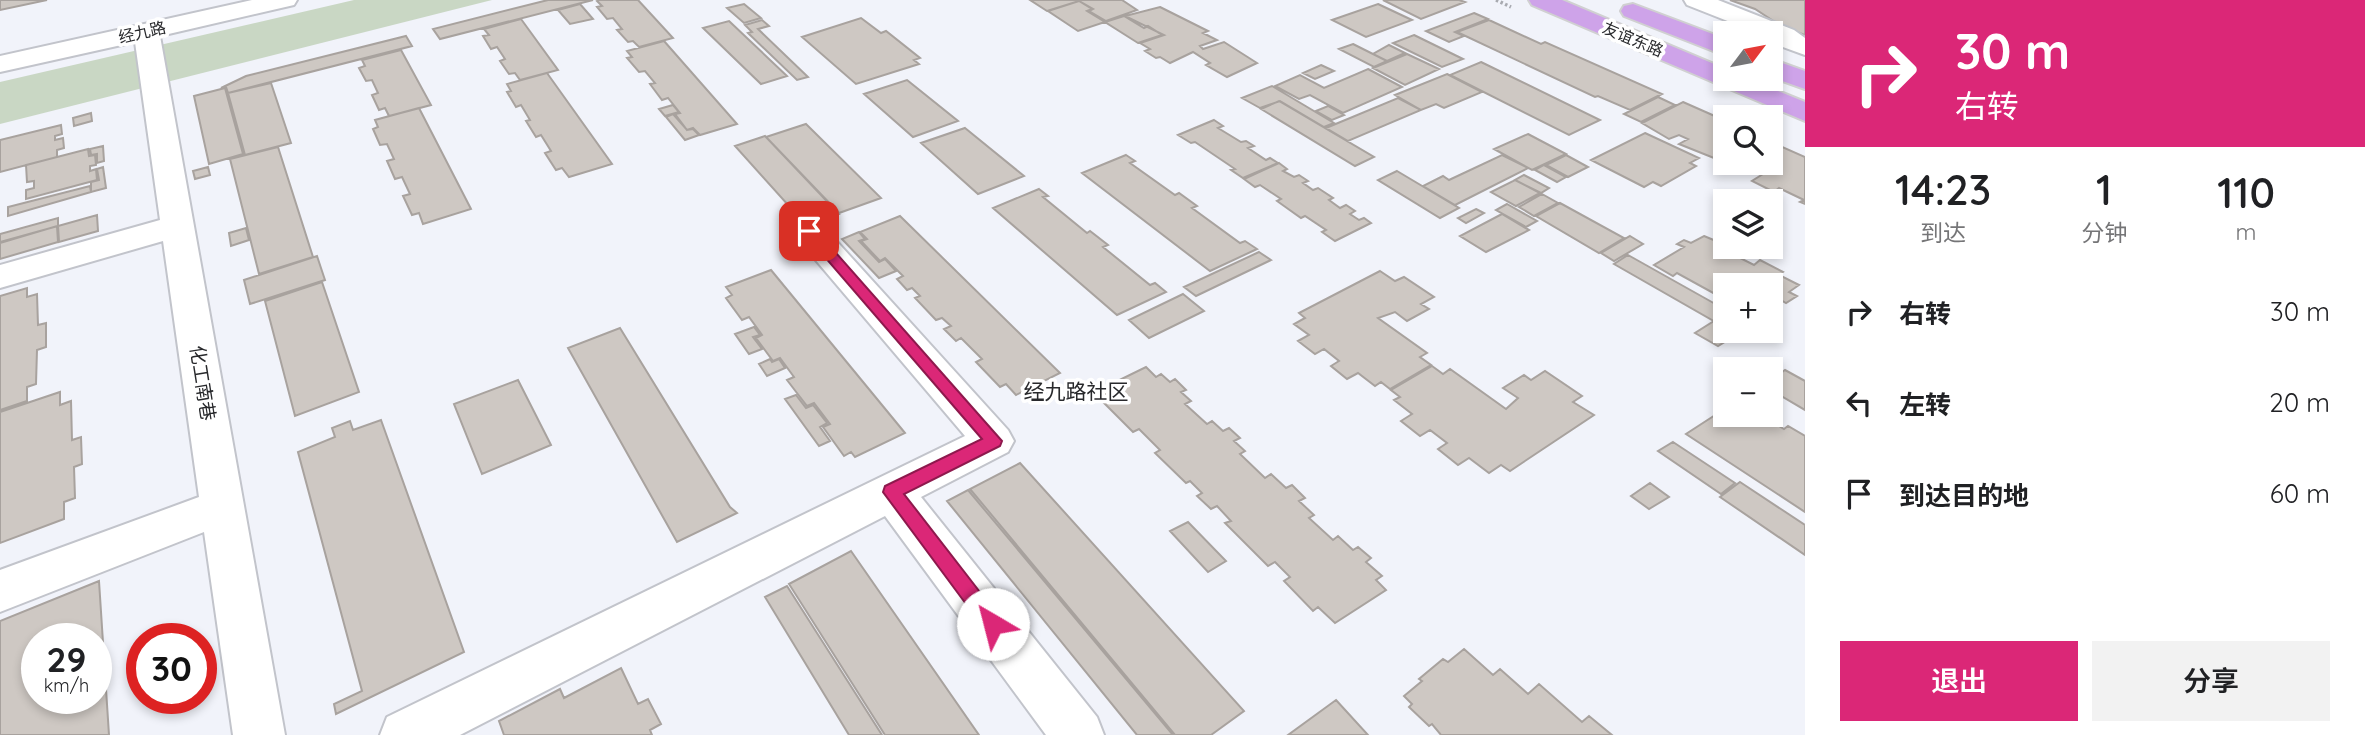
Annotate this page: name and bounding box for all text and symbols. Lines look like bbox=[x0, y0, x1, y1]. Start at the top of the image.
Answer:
street label: 经九路 bbox=[116, 17, 168, 47]
street label: 友谊东路 bbox=[1600, 17, 1666, 61]
text: 30 m bbox=[1955, 20, 2070, 81]
north arrow bbox=[1713, 21, 1783, 91]
map controls bbox=[1713, 21, 1783, 427]
icon: right bbox=[1840, 28, 1931, 119]
text: 右转 bbox=[1955, 86, 2019, 126]
button: search bbox=[1713, 105, 1783, 175]
text: 14:23 bbox=[1895, 163, 1991, 216]
text: 1 bbox=[2096, 163, 2112, 216]
text: 110 bbox=[2217, 166, 2275, 219]
button: layers bbox=[1713, 189, 1783, 259]
pin bbox=[779, 201, 839, 261]
icon: arrive bbox=[790, 212, 828, 250]
text: m bbox=[2236, 217, 2257, 246]
text: 到达 bbox=[1920, 218, 1966, 247]
text: 分钟 bbox=[2081, 218, 2127, 247]
button: + bbox=[1713, 273, 1783, 343]
icon: right bbox=[1840, 293, 1878, 331]
text: 30 m bbox=[2270, 295, 2330, 328]
text: 右转 bbox=[1899, 297, 1951, 330]
street label: 化工南巷 bbox=[185, 344, 221, 422]
button: − bbox=[1713, 357, 1783, 427]
district label: 经九路社区 bbox=[1024, 378, 1129, 404]
icon: left bbox=[1840, 384, 1878, 422]
text: 20 m bbox=[2269, 386, 2330, 419]
text: 左转 bbox=[1899, 388, 1951, 421]
icon: arrive bbox=[1840, 475, 1878, 513]
text: 60 m bbox=[2270, 477, 2330, 510]
text: 到达目的地 bbox=[1899, 479, 2029, 512]
position arrow bbox=[956, 587, 1030, 661]
speed limit sign: 30 bbox=[126, 623, 217, 714]
text: 29 bbox=[47, 637, 86, 681]
button: 退出 bbox=[1840, 641, 2078, 721]
button: 分享 bbox=[2092, 641, 2330, 721]
text: km/h bbox=[44, 674, 89, 697]

